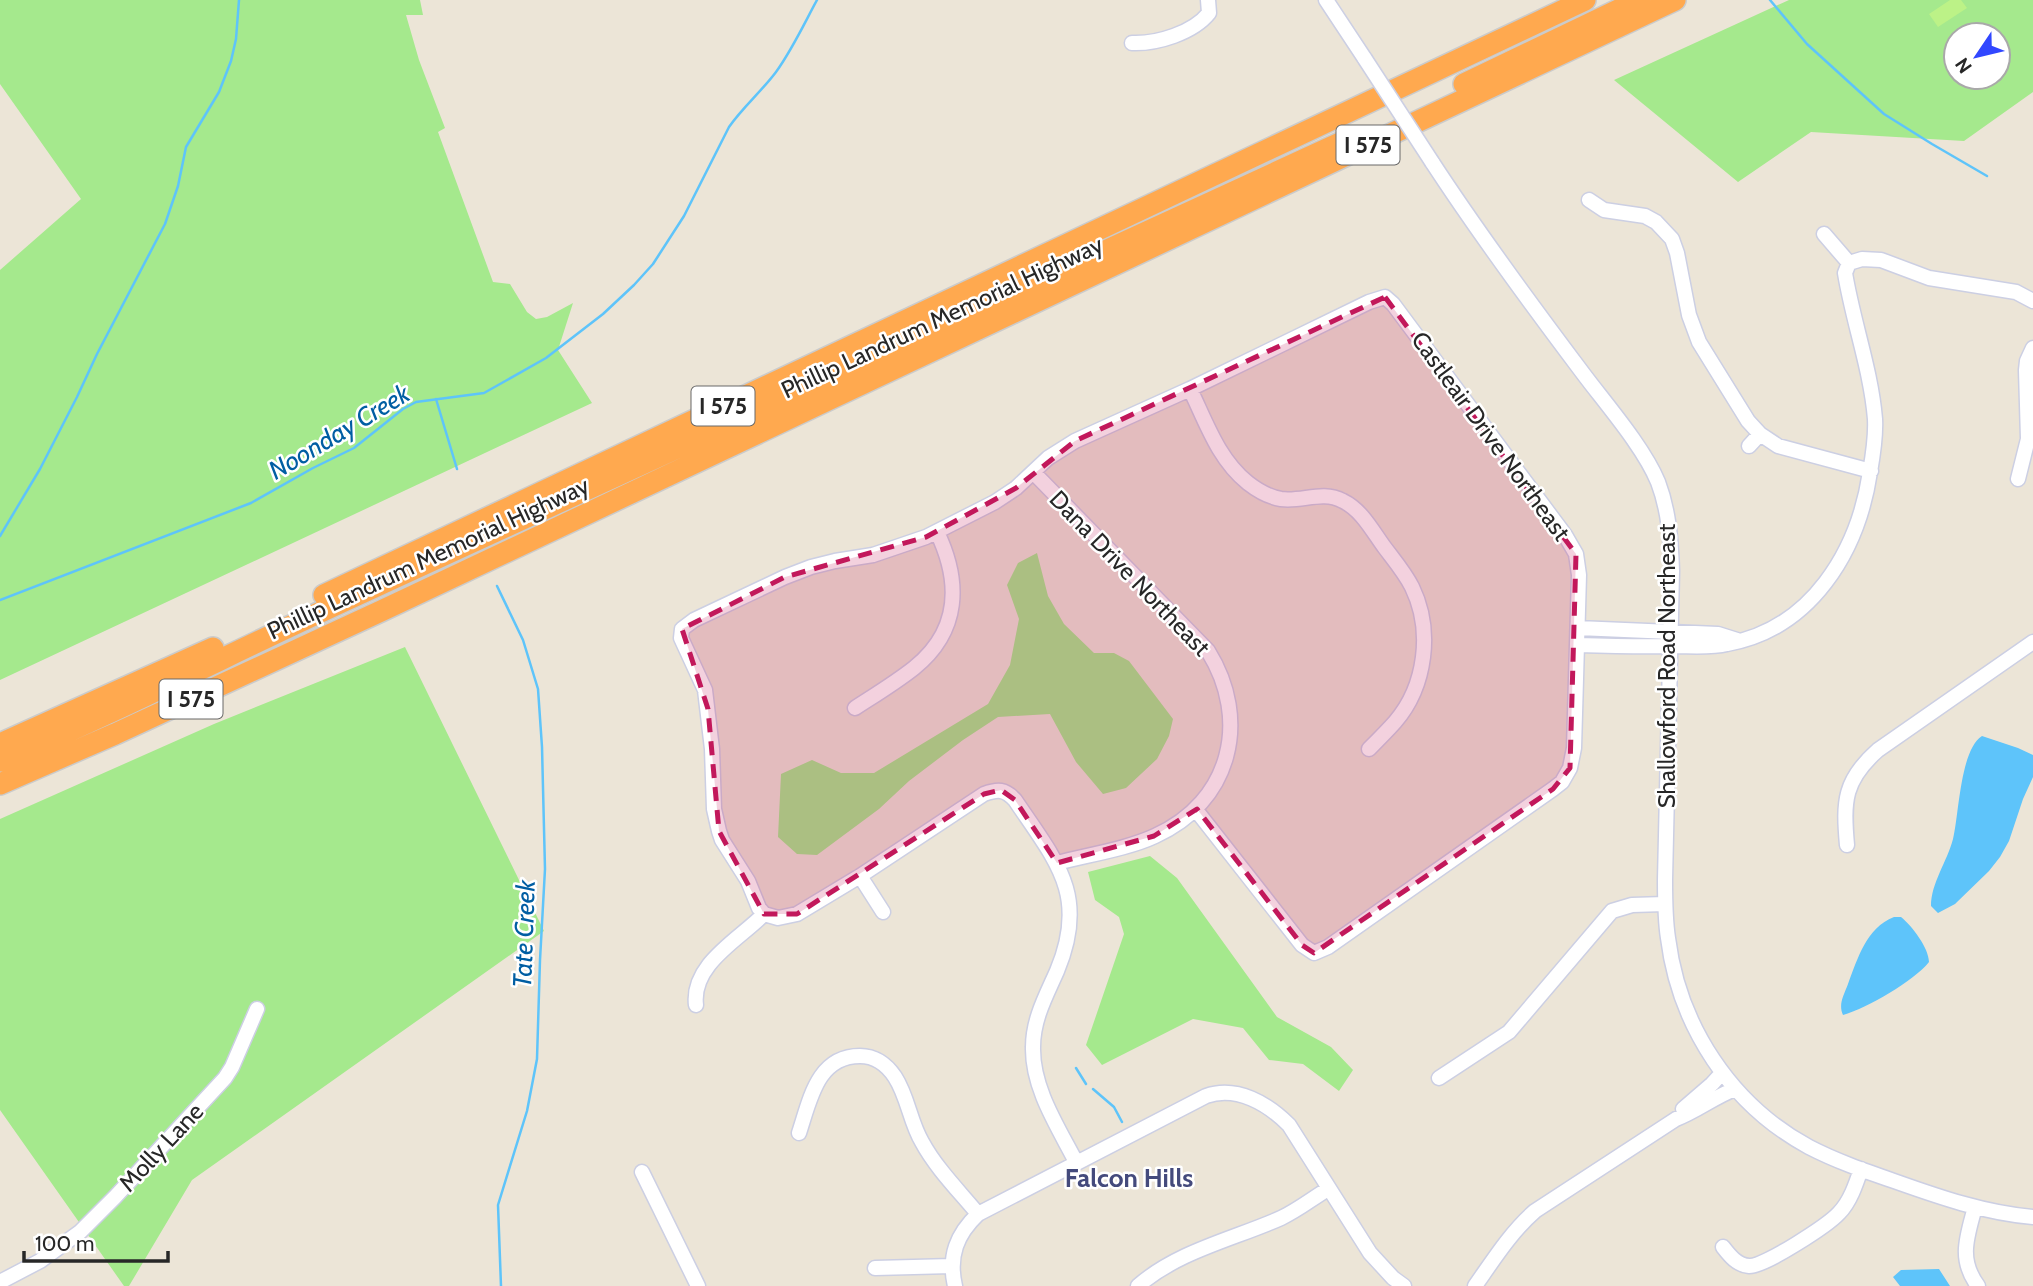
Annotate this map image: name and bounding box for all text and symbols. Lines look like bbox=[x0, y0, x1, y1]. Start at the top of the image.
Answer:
north arrow bbox=[1942, 21, 2012, 91]
text: N bbox=[1950, 53, 1977, 78]
road number: I 575 bbox=[1336, 126, 1400, 164]
street label: Phillip Landrum Memorial Highway bbox=[776, 230, 1108, 404]
street label: Castleair Drive Northeast bbox=[1405, 326, 1577, 546]
water label: Noonday Creek bbox=[263, 377, 416, 487]
road number: I 575 bbox=[692, 386, 754, 426]
street label: Phillip Landrum Memorial Highway bbox=[262, 471, 594, 645]
street label: Dana Drive Northeast bbox=[1044, 484, 1216, 662]
street label: Shallowford Road Northeast bbox=[1652, 524, 1681, 808]
road number: I 575 bbox=[160, 680, 222, 719]
water label: Tate Creek bbox=[506, 879, 542, 989]
street label: Molly Lane bbox=[113, 1097, 209, 1197]
district label: Falcon Hills bbox=[1065, 1162, 1193, 1194]
scale bar bbox=[24, 1220, 168, 1264]
text: 100 m bbox=[35, 1231, 94, 1256]

